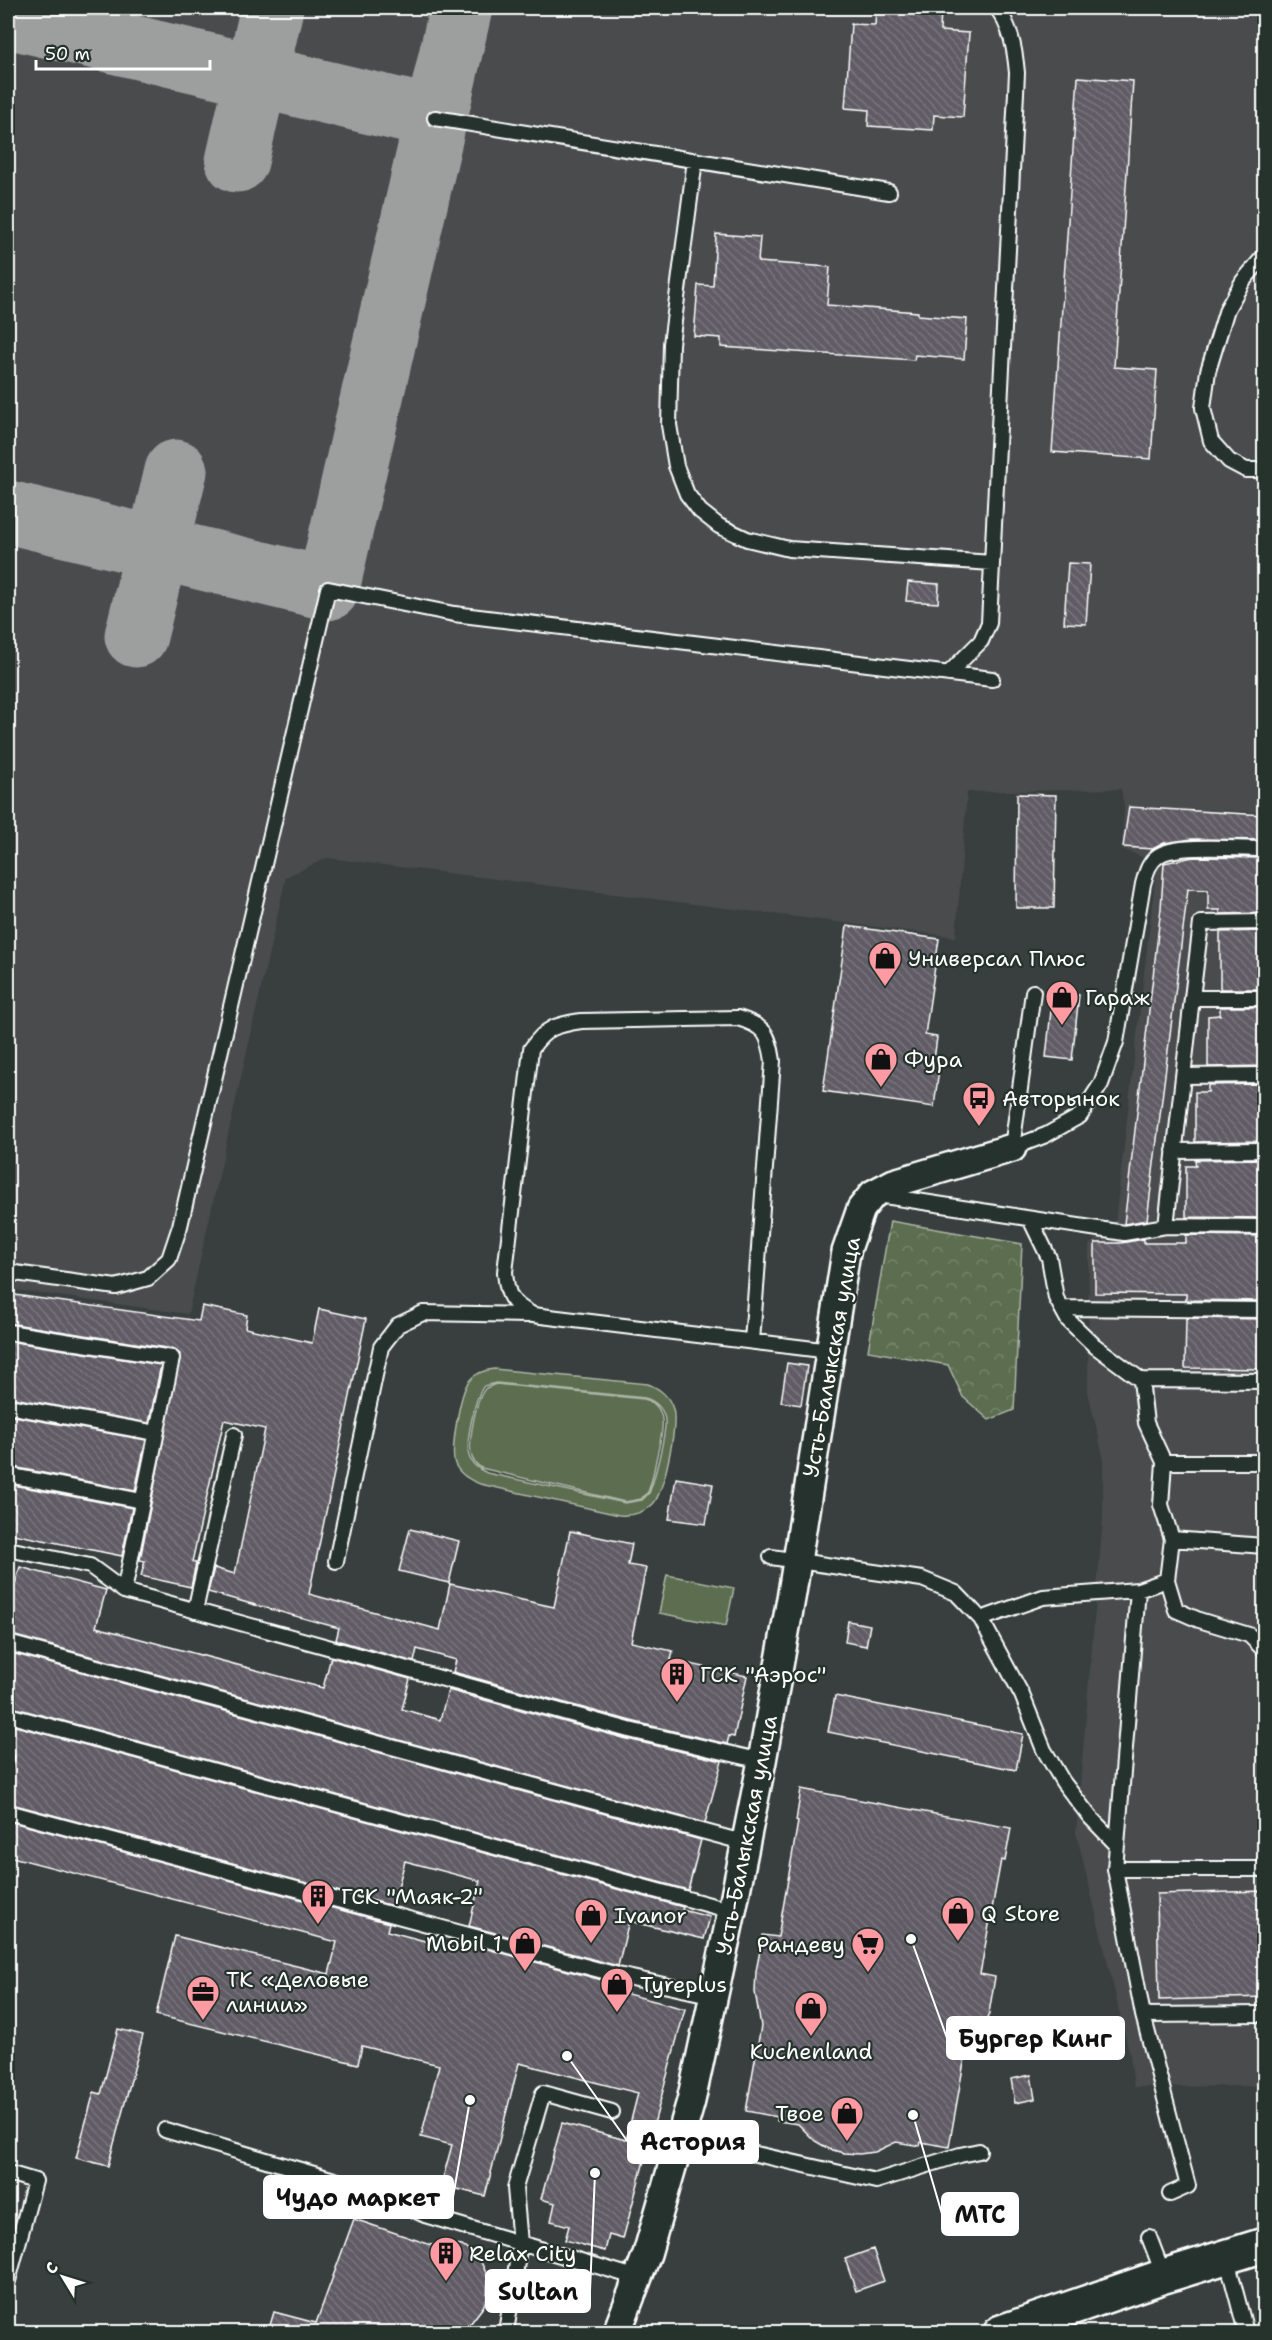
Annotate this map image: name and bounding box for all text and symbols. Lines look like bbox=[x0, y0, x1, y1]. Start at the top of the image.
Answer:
scale bar bbox=[36, 33, 210, 71]
text: 50 m bbox=[45, 42, 90, 66]
shop icon: Универсал Плюс bbox=[867, 940, 903, 987]
place label: Универсал Плюс bbox=[908, 944, 1086, 973]
shop icon: Гараж bbox=[1044, 979, 1080, 1026]
place label: Гараж bbox=[1085, 983, 1151, 1012]
shop icon: Фура bbox=[863, 1041, 899, 1088]
place label: Фура bbox=[904, 1045, 963, 1074]
bus stop icon: Авторынок bbox=[961, 1080, 997, 1127]
place label: Авторынок bbox=[1002, 1084, 1120, 1113]
street label: Усть-Балыкская улица bbox=[796, 1234, 867, 1480]
building icon: ГСК "Аэрос" bbox=[659, 1656, 695, 1703]
place label: ГСК "Аэрос" bbox=[700, 1660, 827, 1689]
street label: Усть-Балыкская улица bbox=[709, 1712, 784, 1958]
building icon: ГСК "Маяк-2" bbox=[300, 1878, 336, 1925]
place label: ГСК "Маяк-2" bbox=[341, 1882, 483, 1911]
shop icon: Q Store bbox=[940, 1895, 976, 1942]
shop icon: Ivanor bbox=[573, 1897, 609, 1944]
place label: Q Store bbox=[981, 1899, 1060, 1928]
place label: Ivanor bbox=[614, 1901, 687, 1930]
shop icon: Mobil 1 bbox=[507, 1925, 543, 1972]
supermarket icon: Рандеву bbox=[850, 1926, 886, 1973]
place label: Mobil 1 bbox=[426, 1929, 502, 1958]
place label: Рандеву bbox=[756, 1930, 845, 1959]
place label: ТК «Деловые линии» bbox=[226, 1965, 369, 2019]
shop icon: Tyreplus bbox=[599, 1966, 635, 2013]
place label: Tyreplus bbox=[640, 1970, 727, 1999]
office icon: ТК «Деловые линии» bbox=[185, 1974, 221, 2021]
shop icon: Kuchenland bbox=[793, 1990, 829, 2037]
callout: Бургер Кинг bbox=[947, 2017, 1124, 2059]
text: Бургер Кинг bbox=[958, 2023, 1113, 2055]
place label: Kuchenland bbox=[749, 2037, 873, 2066]
shop icon: Твое bbox=[829, 2095, 865, 2142]
place label: Твое bbox=[775, 2099, 824, 2128]
callout: Астория bbox=[628, 2121, 758, 2163]
text: Астория bbox=[640, 2126, 746, 2158]
callout: Чудо маркет bbox=[264, 2176, 453, 2218]
text: Чудо маркет bbox=[276, 2182, 441, 2214]
callout: МТС bbox=[942, 2193, 1018, 2235]
text: МТС bbox=[954, 2199, 1006, 2231]
building icon: Relax City bbox=[428, 2235, 464, 2282]
place label: Relax City bbox=[469, 2239, 576, 2268]
north arrow bbox=[33, 2247, 93, 2307]
text: С bbox=[40, 2258, 63, 2278]
callout: Sultan bbox=[486, 2270, 590, 2312]
text: Sultan bbox=[498, 2276, 578, 2308]

